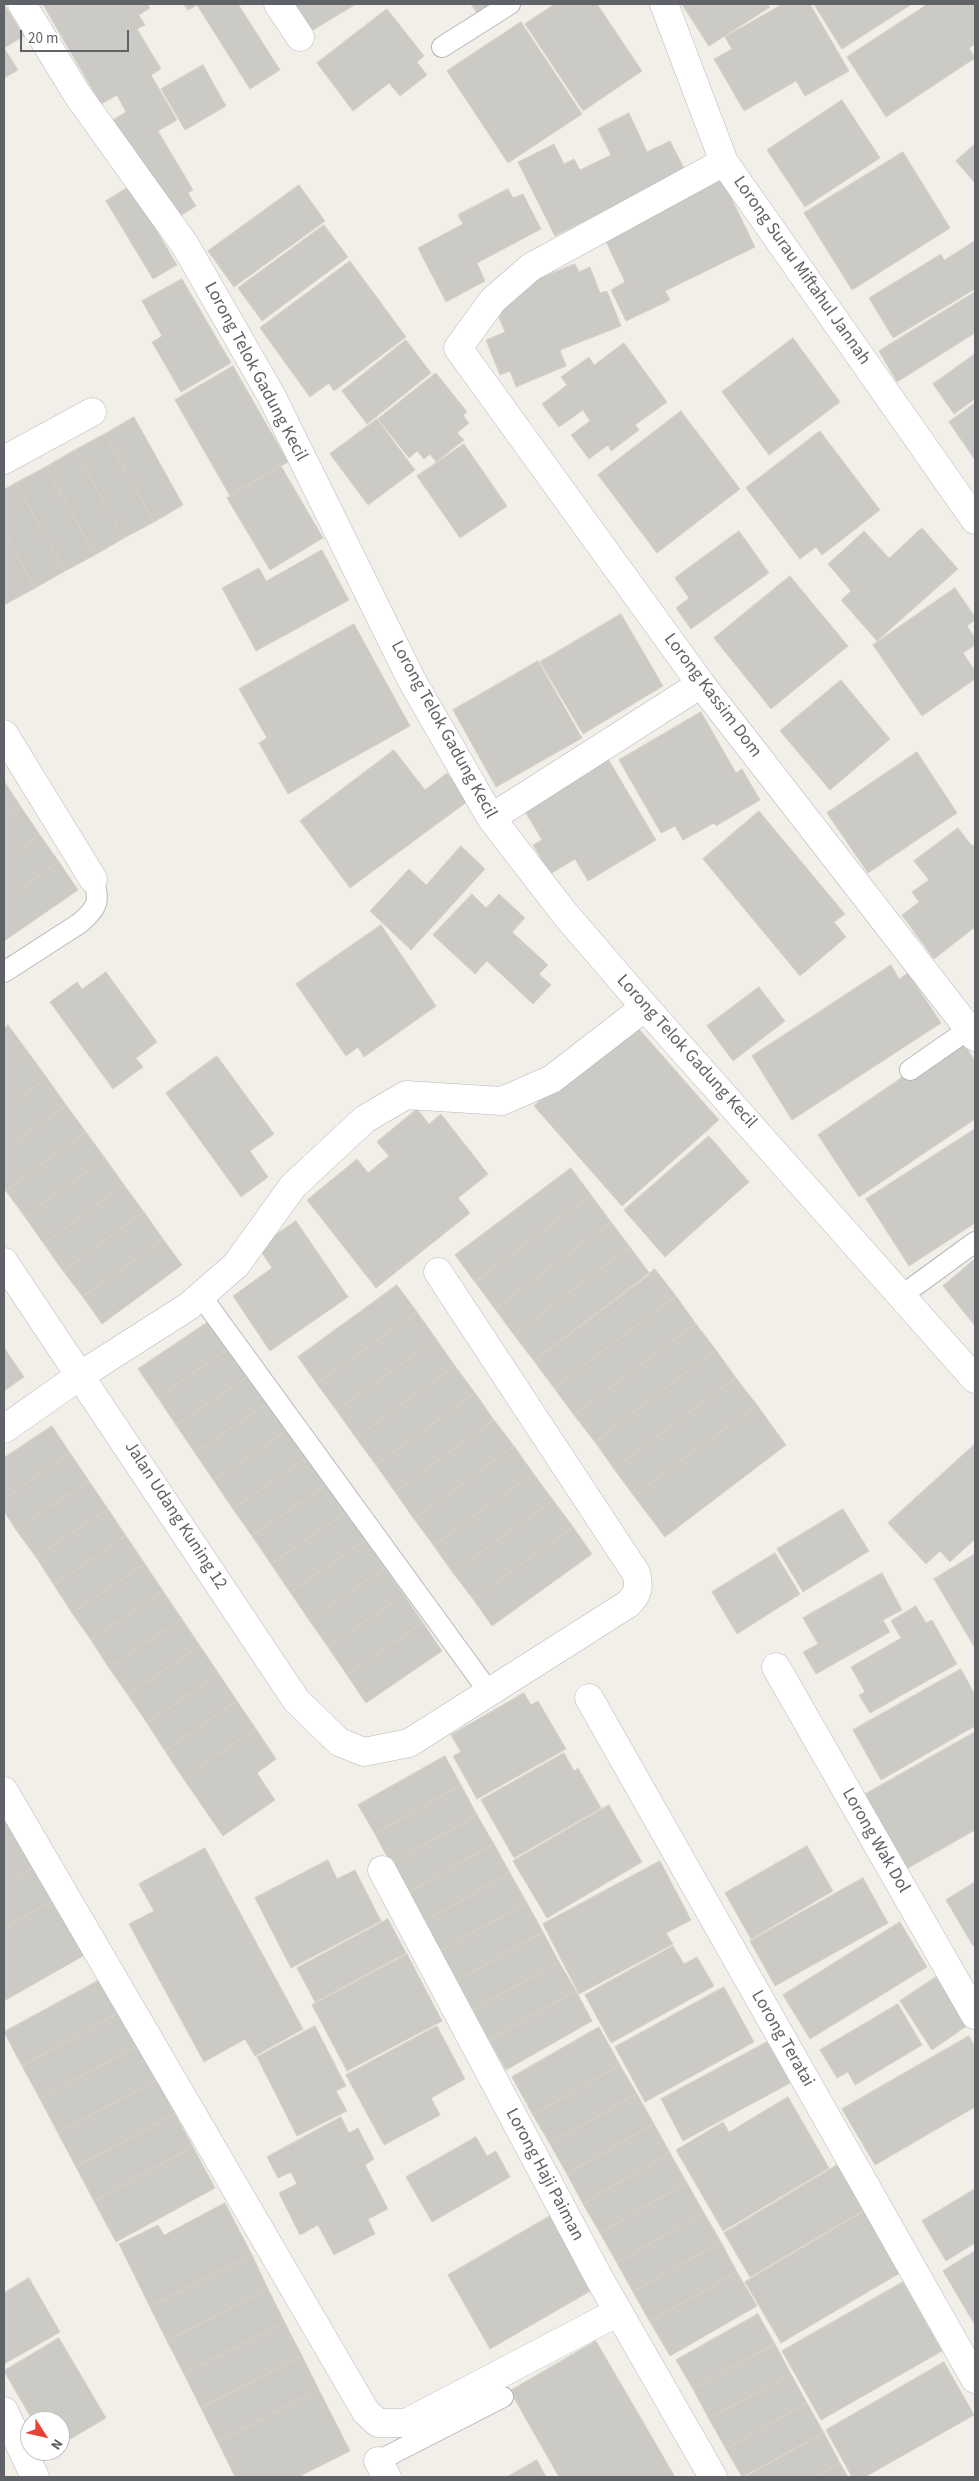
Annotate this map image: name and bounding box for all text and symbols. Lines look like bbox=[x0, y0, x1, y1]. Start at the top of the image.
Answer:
scale bar bbox=[22, 20, 131, 52]
text: 20 m bbox=[28, 28, 58, 49]
street label: Lorong Surau Miftahul Jannah bbox=[728, 173, 874, 369]
street label: Lorong Telok Gadung Kecil bbox=[199, 279, 311, 465]
street label: Lorong Kassim Dom bbox=[658, 630, 766, 762]
street label: Lorong Telok Gadung Kecil bbox=[385, 637, 501, 823]
street label: Lorong Telok Gadung Kecil bbox=[611, 971, 761, 1133]
street label: Jalan Udang Kuning 12 bbox=[119, 1438, 231, 1594]
street label: Lorong Wak Dol bbox=[836, 1785, 914, 1897]
street label: Lorong Teratai bbox=[746, 1987, 818, 2091]
street label: Lorong Haji Paiman bbox=[500, 2105, 588, 2245]
north arrow bbox=[20, 2411, 70, 2461]
text: N bbox=[46, 2434, 67, 2454]

